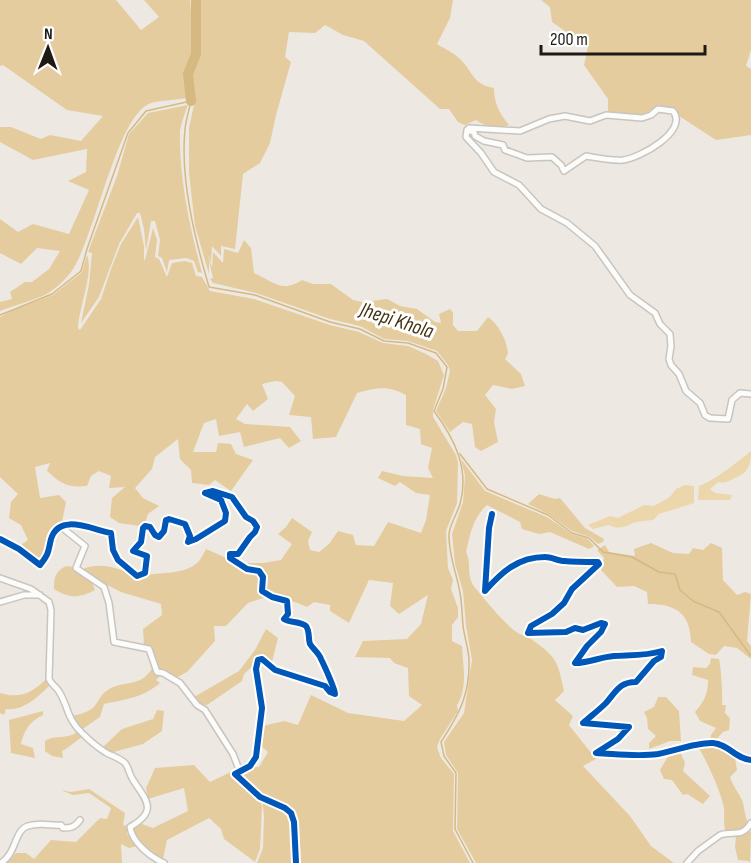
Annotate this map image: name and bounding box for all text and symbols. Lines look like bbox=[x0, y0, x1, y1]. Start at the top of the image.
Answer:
north arrow bbox=[18, 18, 78, 78]
scale bar bbox=[541, 18, 704, 56]
text: N bbox=[44, 25, 53, 44]
text: 200 m bbox=[550, 29, 588, 50]
water label: Jhepi Khola bbox=[355, 296, 437, 344]

